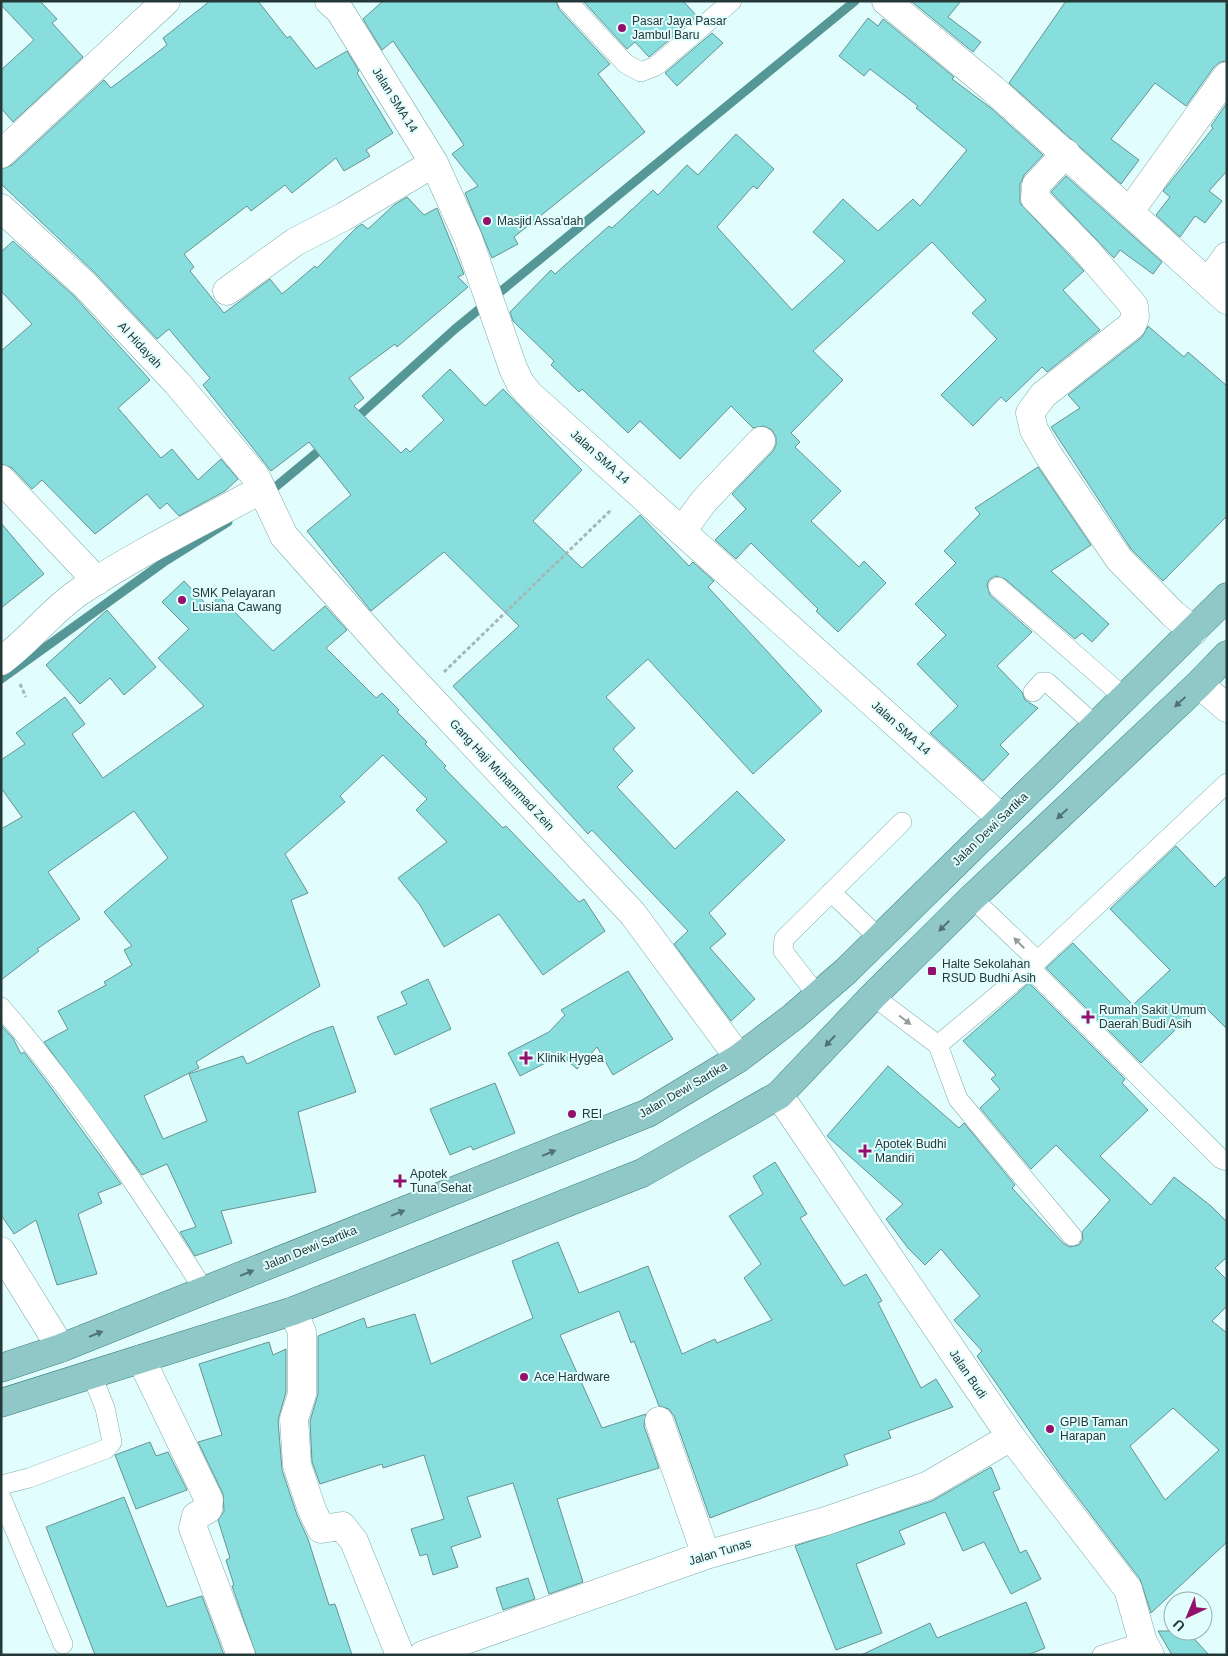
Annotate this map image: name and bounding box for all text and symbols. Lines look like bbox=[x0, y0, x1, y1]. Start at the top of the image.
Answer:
place label: Pasar Jaya Pasar Jambul Baru bbox=[632, 14, 727, 42]
marker: Pasar Jaya Pasar Jambul Baru bbox=[616, 22, 628, 34]
street label: Jalan SMA 14 bbox=[369, 65, 421, 135]
place label: Masjid Assa'dah bbox=[497, 214, 583, 228]
marker: Masjid Assa'dah bbox=[481, 215, 493, 227]
street label: Al Hidayah bbox=[115, 319, 165, 371]
street label: Jalan SMA 14 bbox=[568, 427, 632, 487]
place label: SMK Pelayaran Lusiana Cawang bbox=[192, 586, 281, 614]
marker: SMK Pelayaran Lusiana Cawang bbox=[176, 594, 188, 606]
one-way arrow bbox=[1174, 696, 1186, 708]
street label: Jalan SMA 14 bbox=[869, 698, 933, 758]
street label: Gang Haji Muhammad Zein bbox=[447, 717, 557, 833]
street label: Jalan Dewi Sartika bbox=[949, 789, 1031, 869]
one-way arrow bbox=[1056, 808, 1068, 820]
one-way arrow bbox=[938, 919, 950, 931]
one-way arrow bbox=[1013, 937, 1025, 949]
place label: Halte Sekolahan RSUD Budhi Asih bbox=[942, 957, 1036, 985]
marker: Halte Sekolahan RSUD Budhi Asih bbox=[926, 965, 938, 977]
place label: Rumah Sakit Umum Daerah Budi Asih bbox=[1099, 1003, 1206, 1031]
marker: Rumah Sakit Umum Daerah Budi Asih bbox=[1081, 1010, 1095, 1024]
one-way arrow bbox=[898, 1015, 912, 1025]
one-way arrow bbox=[824, 1035, 836, 1047]
marker: Klinik Hygea bbox=[519, 1051, 533, 1065]
place label: Klinik Hygea bbox=[537, 1051, 604, 1065]
street label: Jalan Dewi Sartika bbox=[636, 1059, 730, 1121]
place label: REI bbox=[582, 1107, 602, 1121]
marker: REI bbox=[566, 1108, 578, 1120]
place label: Apotek Budhi Mandiri bbox=[875, 1137, 946, 1165]
marker: Apotek Budhi Mandiri bbox=[859, 1145, 871, 1157]
one-way arrow bbox=[542, 1148, 556, 1156]
place label: Apotek Tuna Sehat bbox=[410, 1167, 472, 1195]
marker: Apotek Tuna Sehat bbox=[394, 1175, 406, 1187]
one-way arrow bbox=[391, 1209, 406, 1217]
street label: Jalan Dewi Sartika bbox=[261, 1223, 359, 1273]
one-way arrow bbox=[240, 1269, 255, 1277]
one-way arrow bbox=[89, 1329, 103, 1337]
street label: Jalan Budi bbox=[947, 1347, 989, 1401]
place label: Ace Hardware bbox=[534, 1370, 610, 1384]
marker: Ace Hardware bbox=[518, 1371, 530, 1383]
place label: GPIB Taman Harapan bbox=[1060, 1415, 1128, 1443]
marker: GPIB Taman Harapan bbox=[1044, 1423, 1056, 1435]
street label: Jalan Tunas bbox=[687, 1536, 753, 1568]
north arrow bbox=[1163, 1591, 1213, 1641]
text: U bbox=[1170, 1616, 1188, 1635]

